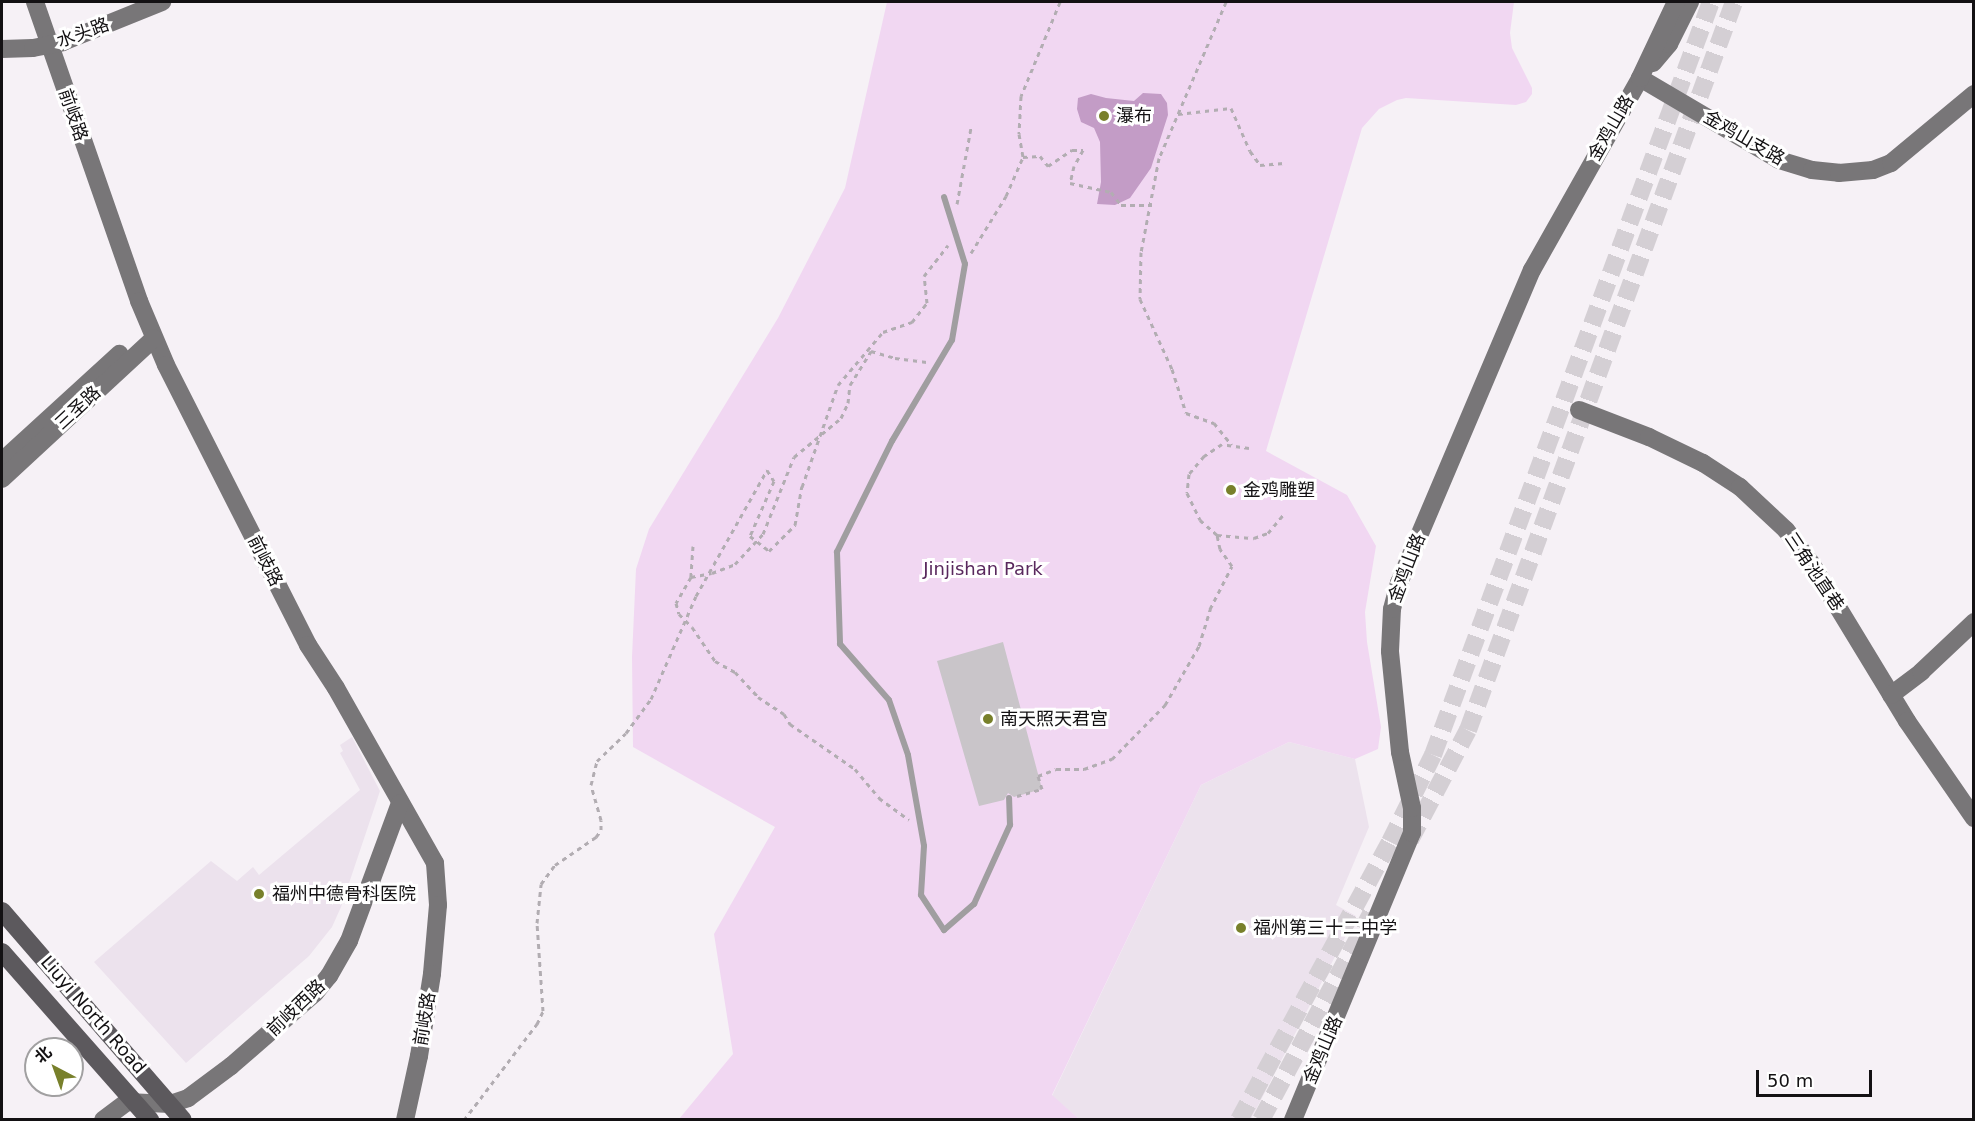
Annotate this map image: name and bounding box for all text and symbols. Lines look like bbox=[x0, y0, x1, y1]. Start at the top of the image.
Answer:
street label: 水头路 bbox=[54, 14, 112, 52]
street label: 前岐路 bbox=[54, 86, 92, 144]
street label: 金鸡山路 bbox=[1584, 91, 1638, 165]
place label: 瀑布 bbox=[1116, 105, 1152, 127]
street label: 金鸡山支路 bbox=[1700, 106, 1788, 170]
marker: 瀑布 bbox=[1097, 109, 1111, 123]
street label: 三圣路 bbox=[51, 382, 105, 434]
place label: 金鸡雕塑 bbox=[1243, 479, 1315, 501]
marker: 金鸡雕塑 bbox=[1224, 483, 1238, 497]
street label: 三角池直巷 bbox=[1780, 529, 1848, 615]
street label: 金鸡山路 bbox=[1384, 531, 1430, 605]
street label: 前岐路 bbox=[243, 532, 287, 590]
park label: Jinjishan Park bbox=[923, 558, 1043, 580]
place label: 南天照天君宫 bbox=[1000, 708, 1108, 730]
marker: 南天照天君宫 bbox=[981, 712, 995, 726]
place label: 福州中德骨科医院 bbox=[272, 883, 416, 905]
marker: 福州中德骨科医院 bbox=[250, 885, 268, 903]
place label: 福州第三十二中学 bbox=[1253, 917, 1397, 939]
marker: 福州第三十二中学 bbox=[1234, 921, 1248, 935]
street label: Liuyi North Road bbox=[36, 952, 150, 1078]
street label: 前岐西路 bbox=[263, 975, 329, 1041]
street label: 前岐路 bbox=[410, 991, 440, 1047]
street label: 金鸡山路 bbox=[1299, 1013, 1347, 1087]
north arrow bbox=[24, 1037, 84, 1097]
text: 北 bbox=[31, 1042, 55, 1067]
scale bar bbox=[1759, 1058, 1874, 1096]
text: 50 m bbox=[1767, 1070, 1813, 1091]

